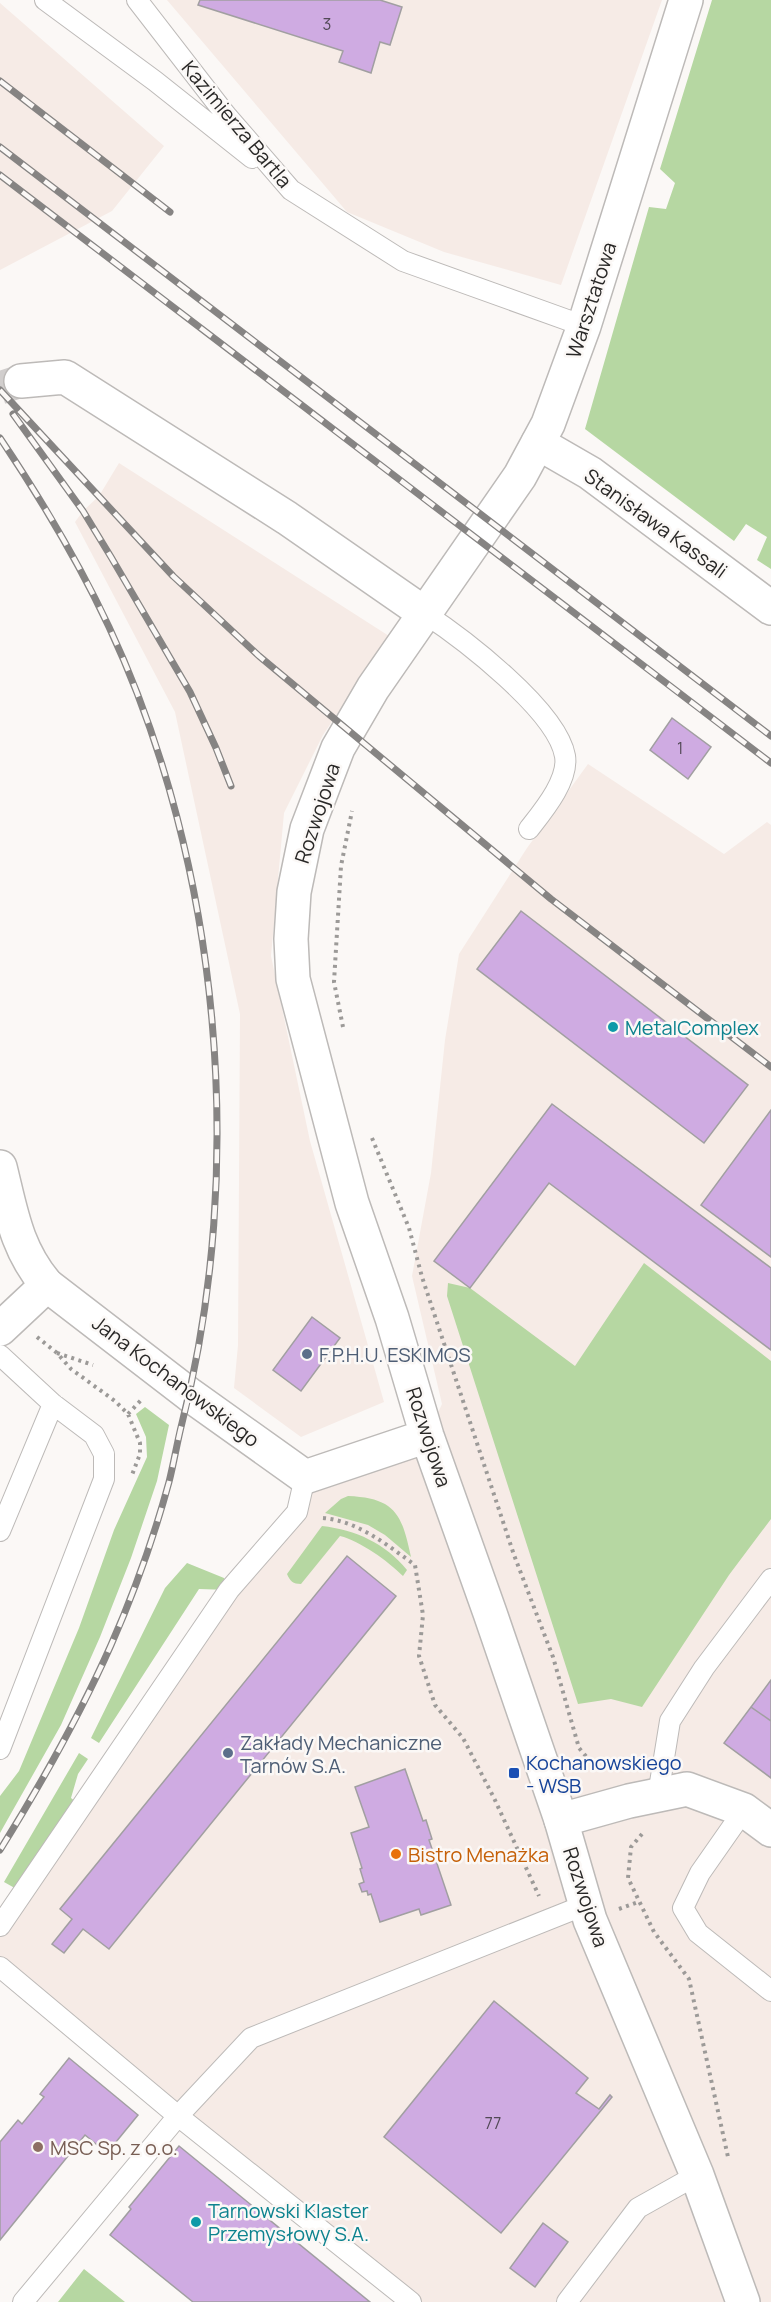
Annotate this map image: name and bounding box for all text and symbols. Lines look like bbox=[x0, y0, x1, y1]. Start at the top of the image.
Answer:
house number: 3 bbox=[323, 13, 331, 35]
street label: Kazimierza Bartla bbox=[176, 55, 298, 193]
street label: Warsztatowa bbox=[559, 238, 623, 362]
street label: Stanisława Kassali bbox=[579, 462, 733, 584]
house number: 1 bbox=[677, 737, 683, 759]
street label: Rozwojowa bbox=[288, 760, 346, 866]
place label: MetalComplex bbox=[625, 1014, 759, 1041]
marker: MetalComplex bbox=[606, 1020, 620, 1034]
street label: Jana Kochanowskiego bbox=[87, 1309, 265, 1453]
place label: F.P.H.U. ESKIMOS bbox=[319, 1341, 471, 1368]
marker: F.P.H.U. ESKIMOS bbox=[300, 1347, 314, 1361]
street label: Rozwojowa bbox=[400, 1384, 458, 1490]
place label: Zakłady Mechaniczne Tarnów S.A. bbox=[240, 1729, 442, 1779]
marker: Zakłady Mechaniczne Tarnów S.A. bbox=[221, 1746, 235, 1760]
place label: Kochanowskiego - WSB bbox=[526, 1749, 682, 1799]
marker: Kochanowskiego - WSB bbox=[507, 1766, 521, 1780]
place label: Bistro Menażka bbox=[408, 1841, 549, 1868]
street label: Rozwojowa bbox=[557, 1844, 615, 1950]
marker: Bistro Menażka bbox=[389, 1847, 403, 1861]
house number: 77 bbox=[485, 2112, 501, 2134]
place label: MSC Sp. z o.o. bbox=[50, 2134, 178, 2161]
marker: MSC Sp. z o.o. bbox=[31, 2140, 45, 2154]
place label: Tarnowski Klaster Przemysłowy S.A. bbox=[208, 2197, 369, 2247]
marker: Tarnowski Klaster Przemysłowy S.A. bbox=[189, 2215, 203, 2229]

